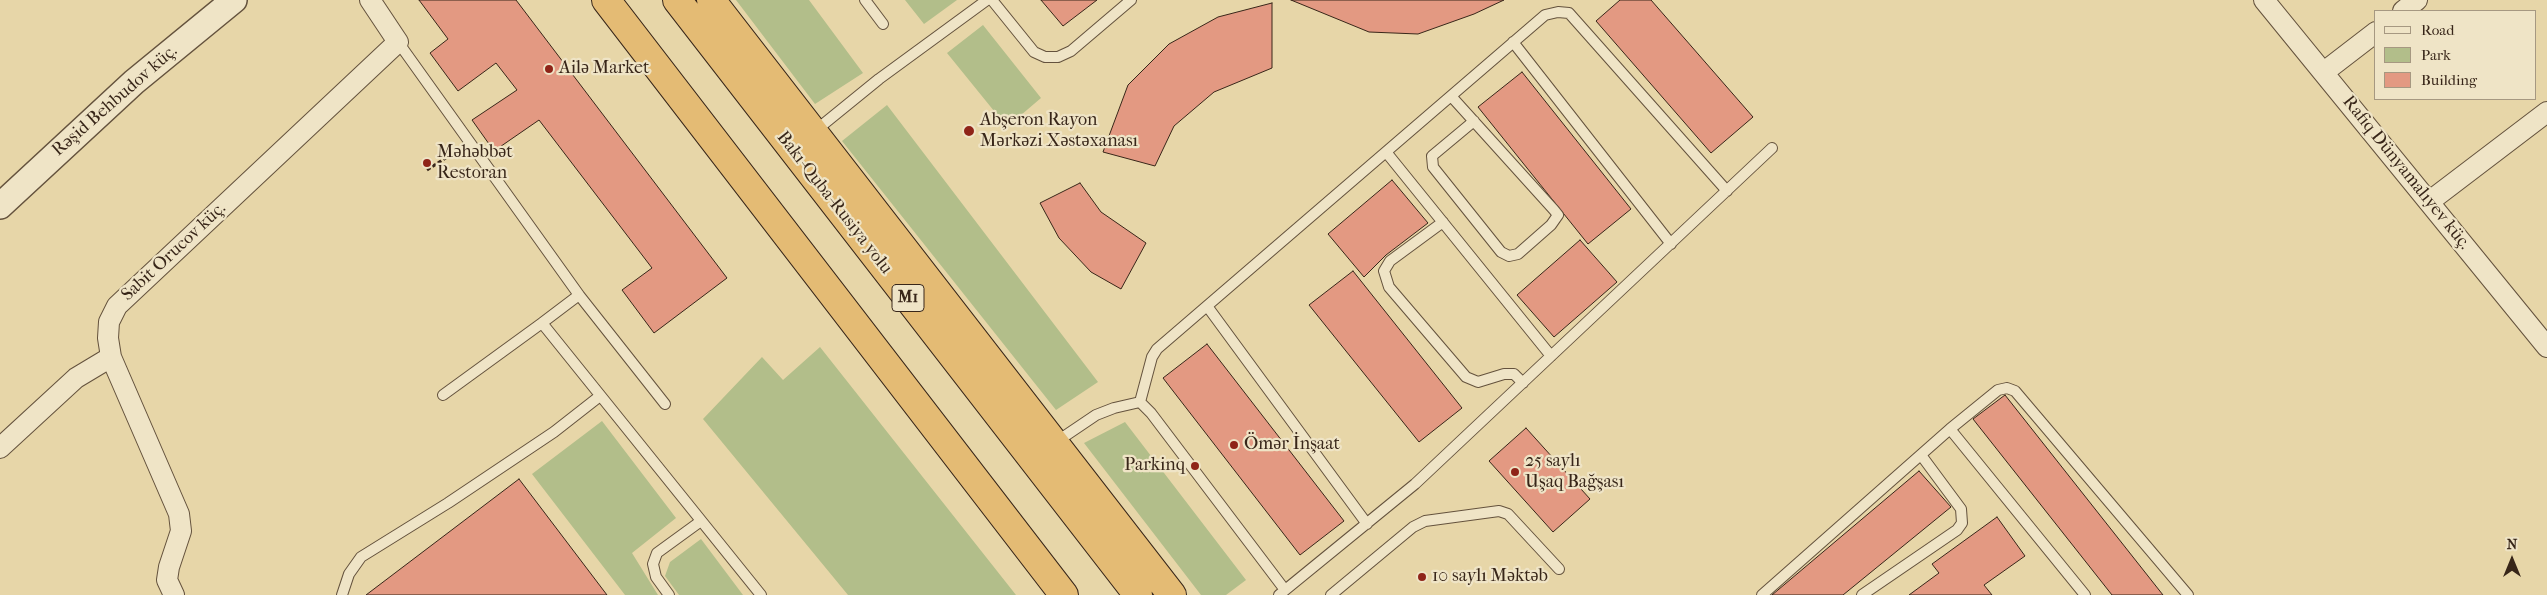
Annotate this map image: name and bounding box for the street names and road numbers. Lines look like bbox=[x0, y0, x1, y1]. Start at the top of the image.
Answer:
street label: Rəşid Behbudov küç. bbox=[48, 41, 182, 161]
street label: Rafiq Dünyamalıyev küç. bbox=[2337, 92, 2475, 254]
street label: Bakı-Quba-Rusiya yolu bbox=[772, 127, 896, 279]
street label: Sabit Orucov küç. bbox=[117, 198, 231, 306]
road number: M1 bbox=[892, 284, 924, 312]

